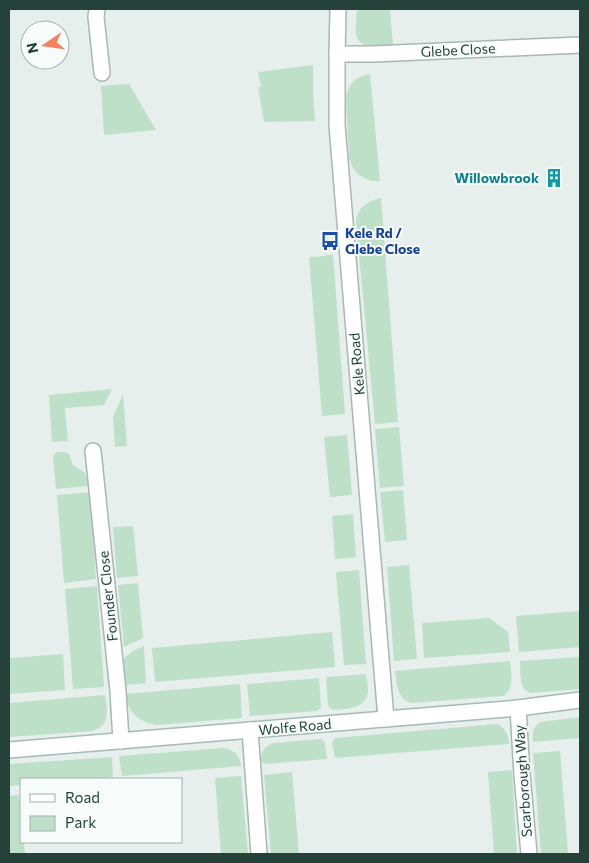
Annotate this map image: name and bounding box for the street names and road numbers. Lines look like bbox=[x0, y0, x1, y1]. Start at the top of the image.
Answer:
street label: Glebe Close bbox=[420, 39, 496, 60]
street label: Kele Road bbox=[345, 332, 368, 396]
street label: Founder Close bbox=[94, 550, 121, 642]
street label: Wolfe Road bbox=[258, 715, 332, 738]
street label: Scarborough Way bbox=[510, 724, 535, 838]

